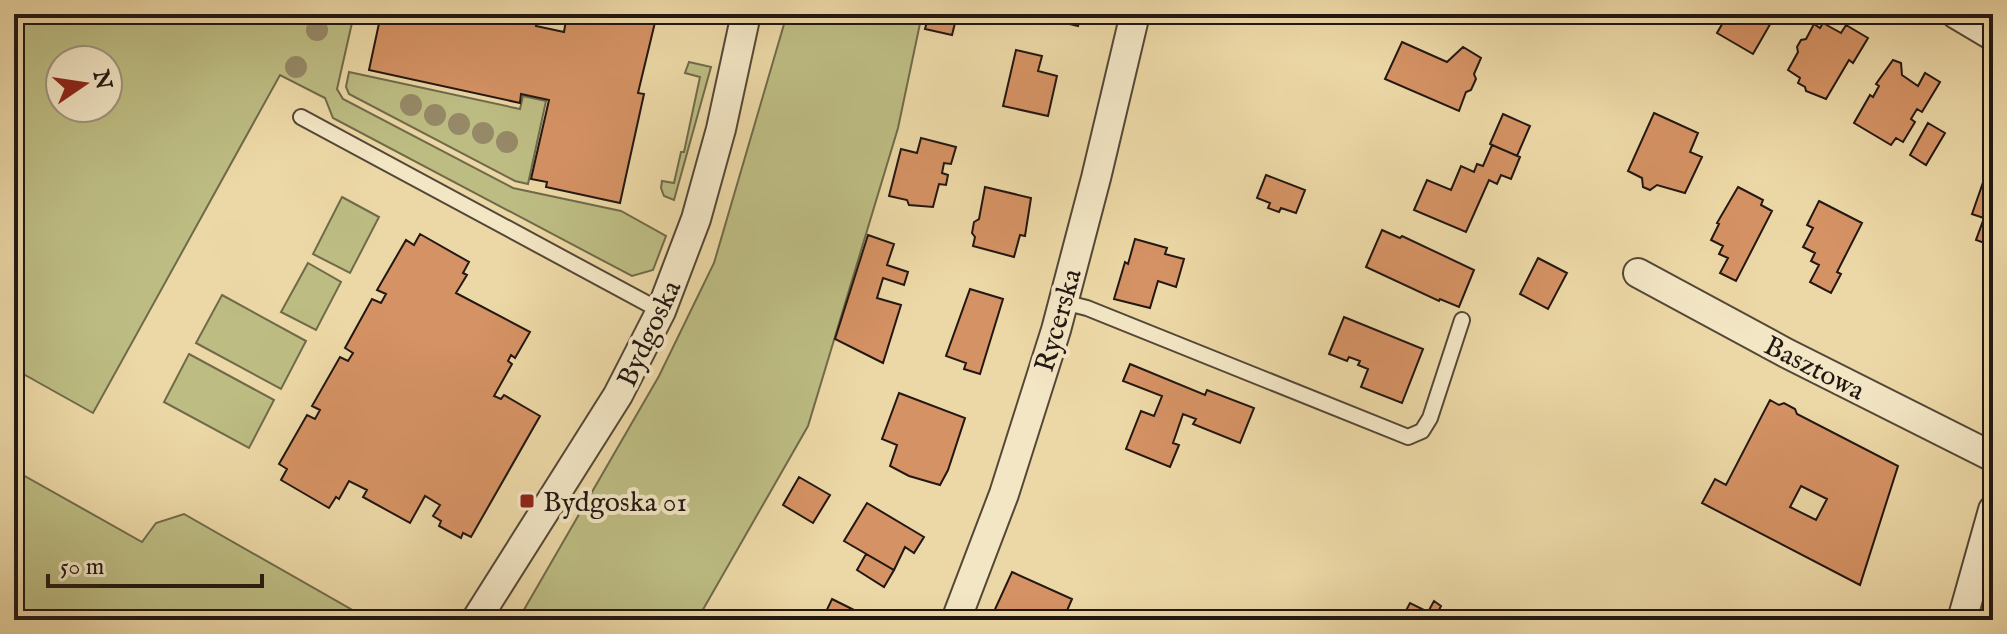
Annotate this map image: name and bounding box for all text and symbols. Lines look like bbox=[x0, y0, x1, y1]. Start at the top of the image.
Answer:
north arrow bbox=[44, 44, 124, 124]
text: N bbox=[86, 67, 117, 92]
street label: Rycerska bbox=[1028, 264, 1091, 376]
street label: Bydgoska bbox=[610, 274, 691, 393]
street label: Basztowa bbox=[1758, 329, 1871, 410]
place label: Bydgoska 01 bbox=[543, 486, 687, 521]
marker: Bydgoska 01 bbox=[518, 492, 536, 510]
scale bar bbox=[48, 538, 262, 588]
text: 50 m bbox=[60, 552, 104, 583]

